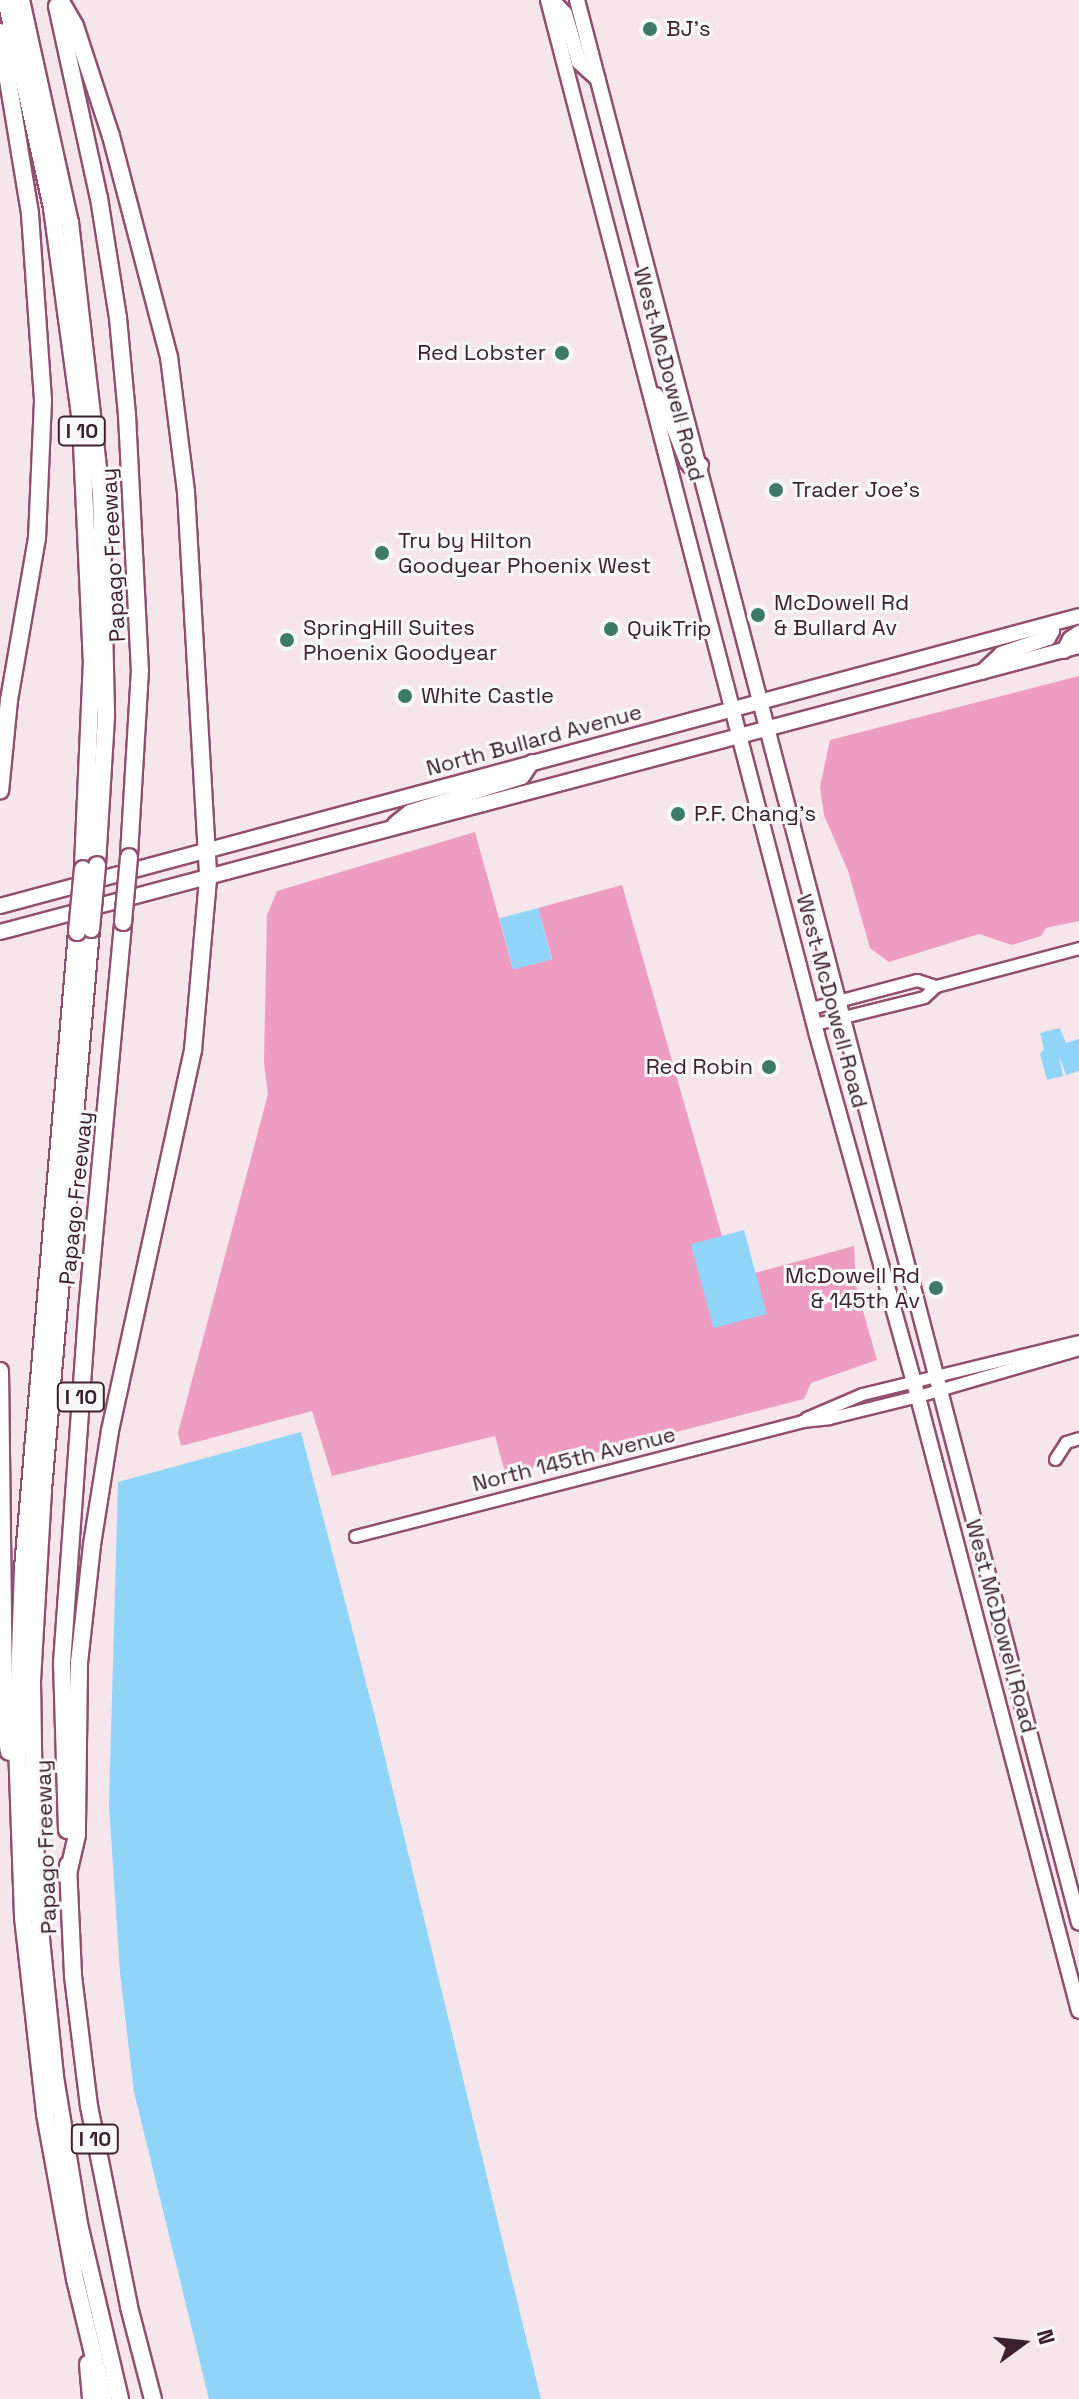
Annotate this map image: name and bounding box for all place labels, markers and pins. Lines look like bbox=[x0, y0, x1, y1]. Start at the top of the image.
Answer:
place label: BJ's bbox=[666, 16, 711, 42]
marker: BJ's bbox=[641, 20, 659, 38]
place label: Red Lobster bbox=[417, 340, 546, 366]
marker: Red Lobster bbox=[553, 344, 571, 362]
place label: Trader Joe's bbox=[792, 477, 920, 503]
marker: Trader Joe's bbox=[767, 481, 785, 499]
place label: Tru by Hilton Goodyear Phoenix West bbox=[398, 527, 651, 578]
marker: Tru by Hilton Goodyear Phoenix West bbox=[373, 544, 391, 562]
place label: McDowell Rd & Bullard Av bbox=[774, 589, 909, 640]
marker: McDowell Rd & Bullard Av bbox=[749, 606, 767, 624]
place label: SpringHill Suites Phoenix Goodyear bbox=[303, 614, 497, 666]
place label: QuikTrip bbox=[627, 616, 712, 642]
marker: QuikTrip bbox=[602, 620, 620, 638]
marker: SpringHill Suites Phoenix Goodyear bbox=[278, 631, 296, 649]
place label: White Castle bbox=[421, 683, 554, 709]
marker: White Castle bbox=[396, 687, 414, 705]
place label: P.F. Chang's bbox=[694, 801, 817, 827]
marker: P.F. Chang's bbox=[669, 805, 687, 823]
place label: Red Robin bbox=[646, 1054, 753, 1080]
marker: Red Robin bbox=[760, 1058, 778, 1076]
place label: McDowell Rd & 145th Av bbox=[785, 1262, 920, 1314]
marker: McDowell Rd & 145th Av bbox=[927, 1279, 945, 1297]

